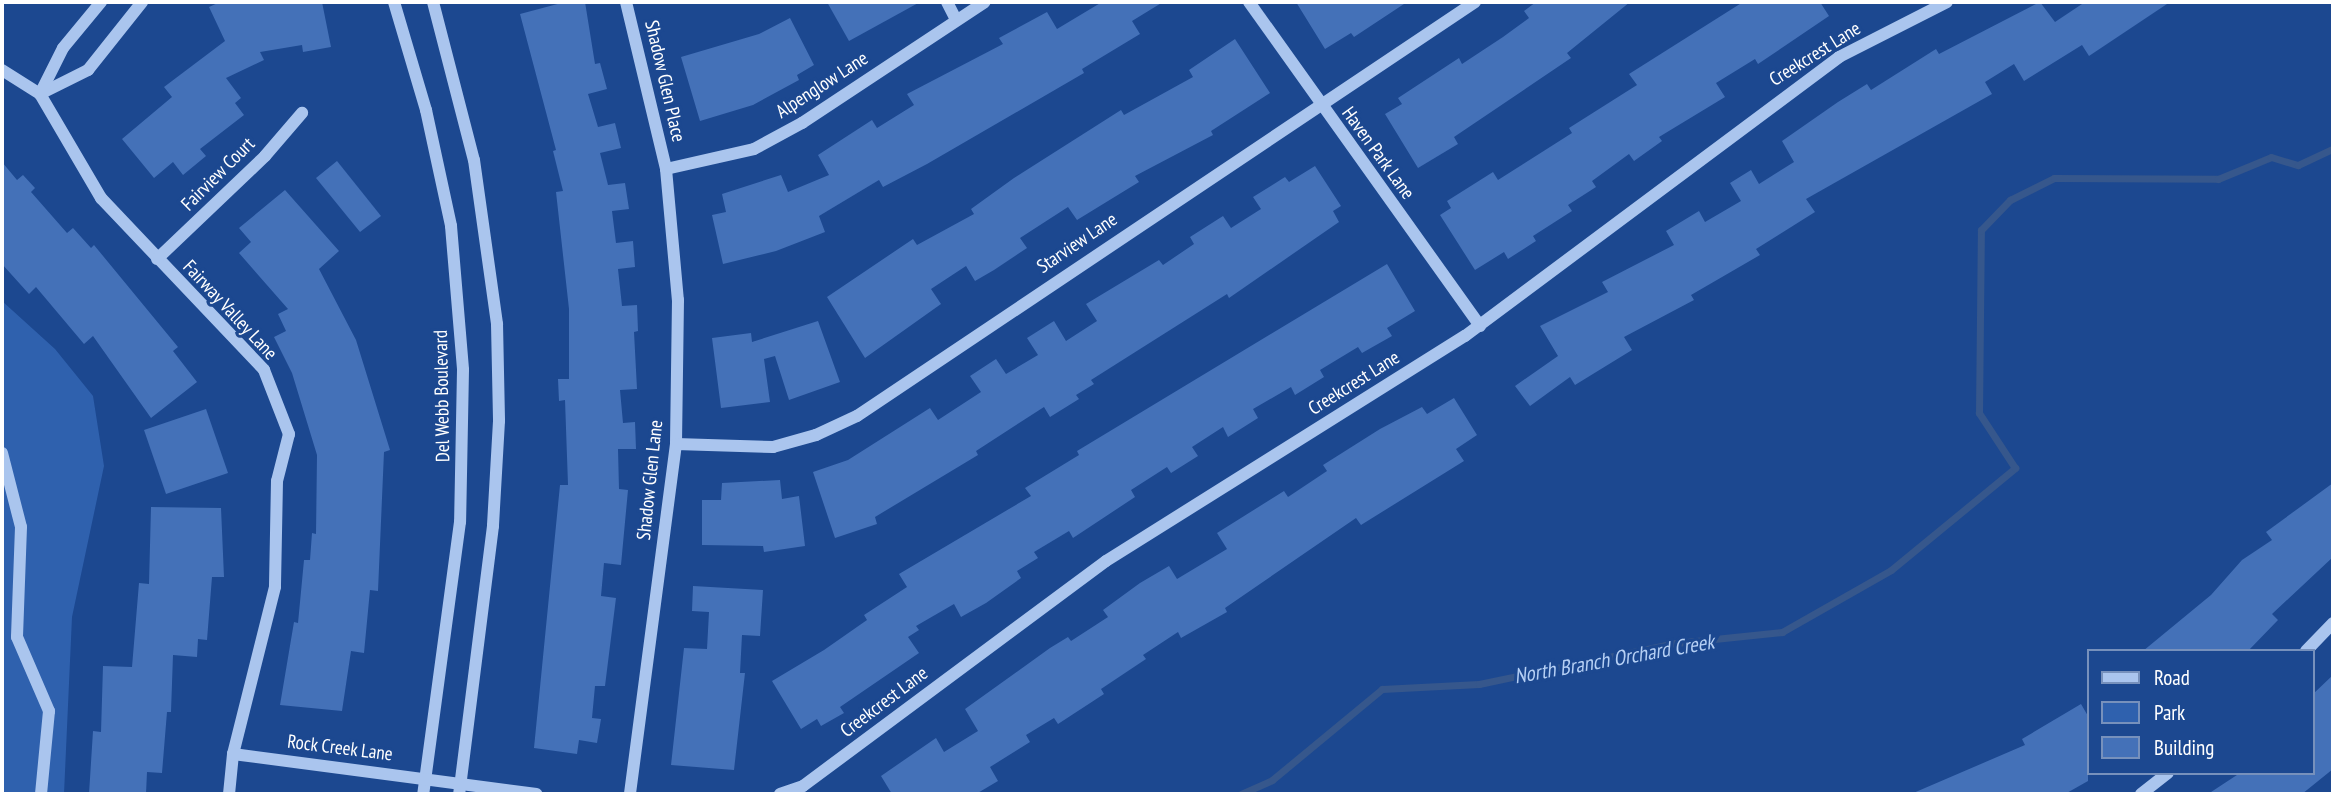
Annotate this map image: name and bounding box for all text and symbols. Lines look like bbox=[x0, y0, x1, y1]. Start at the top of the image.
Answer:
street label: Creekcrest Lane bbox=[1765, 17, 1865, 91]
street label: Shadow Glen Place bbox=[640, 18, 690, 144]
street label: Alpenglow Lane bbox=[772, 47, 872, 123]
street label: Haven Park Lane bbox=[1337, 102, 1419, 204]
street label: Fairview Court bbox=[176, 132, 260, 216]
street label: Starview Lane bbox=[1032, 208, 1122, 278]
street label: Fairway Valley Lane bbox=[178, 255, 282, 365]
street label: Del Webb Boulevard bbox=[429, 330, 455, 462]
street label: Creekcrest Lane bbox=[1304, 346, 1404, 420]
street label: Shadow Glen Lane bbox=[632, 419, 668, 541]
water label: North Branch Orchard Creek bbox=[1512, 629, 1716, 689]
legend bbox=[2086, 649, 2314, 775]
street label: Creekcrest Lane bbox=[836, 662, 932, 742]
text: Road bbox=[2154, 664, 2190, 691]
text: Park bbox=[2154, 699, 2185, 726]
street label: Rock Creek Lane bbox=[286, 730, 394, 766]
text: Building bbox=[2154, 734, 2214, 761]

